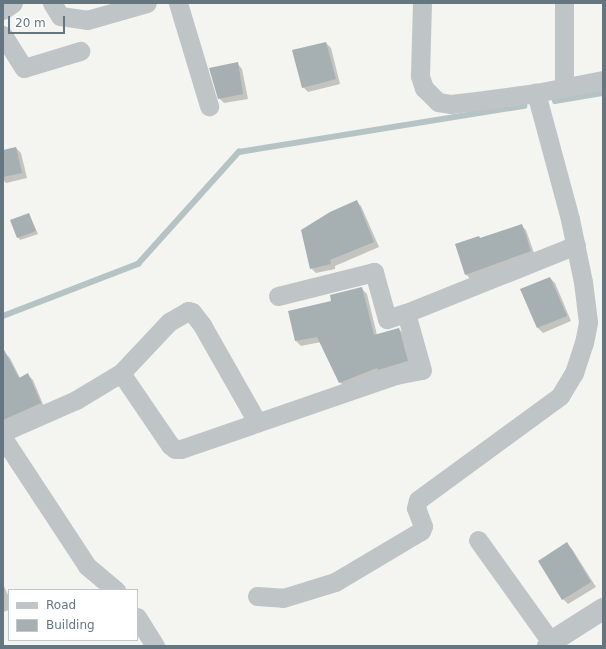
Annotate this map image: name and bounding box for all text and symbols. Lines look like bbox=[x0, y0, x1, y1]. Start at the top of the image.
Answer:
scale bar bbox=[10, 8, 67, 34]
text: 20 m bbox=[15, 16, 46, 30]
legend bbox=[8, 589, 138, 641]
text: Road bbox=[46, 598, 76, 612]
text: Building bbox=[46, 618, 95, 632]

